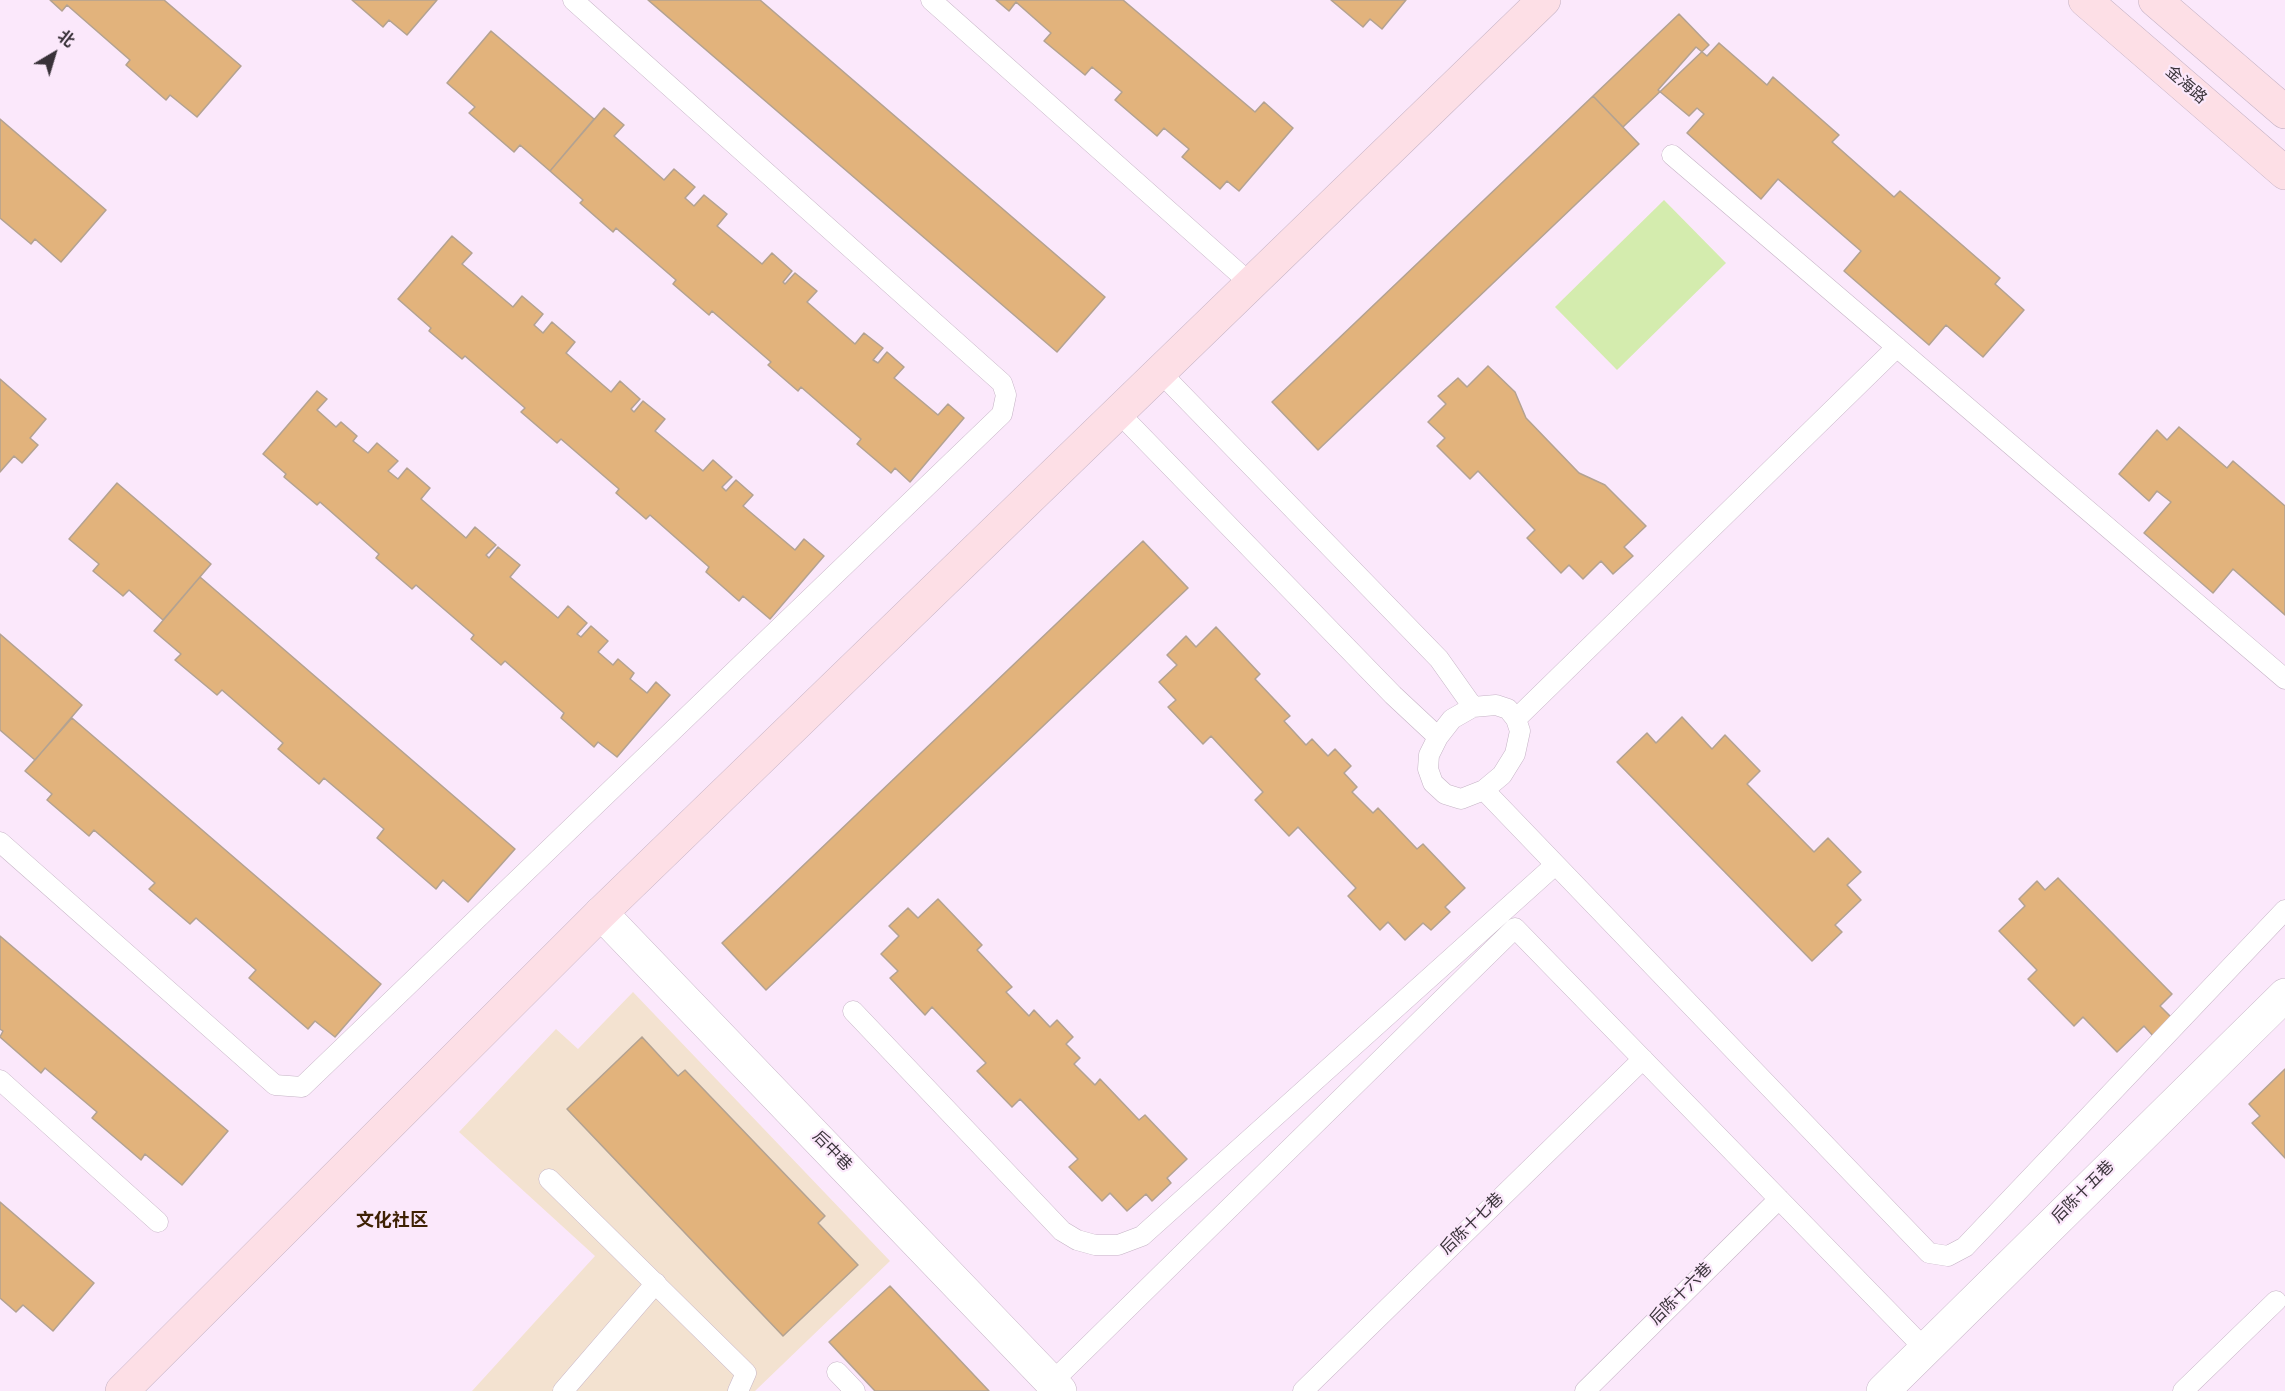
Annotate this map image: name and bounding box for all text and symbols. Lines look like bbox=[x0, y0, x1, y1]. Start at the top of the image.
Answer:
north arrow bbox=[24, 24, 84, 84]
text: 北 bbox=[53, 27, 78, 53]
street label: 金海路 bbox=[2161, 63, 2209, 109]
street label: 后中巷 bbox=[807, 1128, 855, 1176]
street label: 后陈十五巷 bbox=[2049, 1158, 2119, 1228]
street label: 后陈十七巷 bbox=[1438, 1190, 1508, 1260]
district label: 文化社区 bbox=[356, 1211, 428, 1233]
street label: 后陈十六巷 bbox=[1647, 1260, 1717, 1330]

